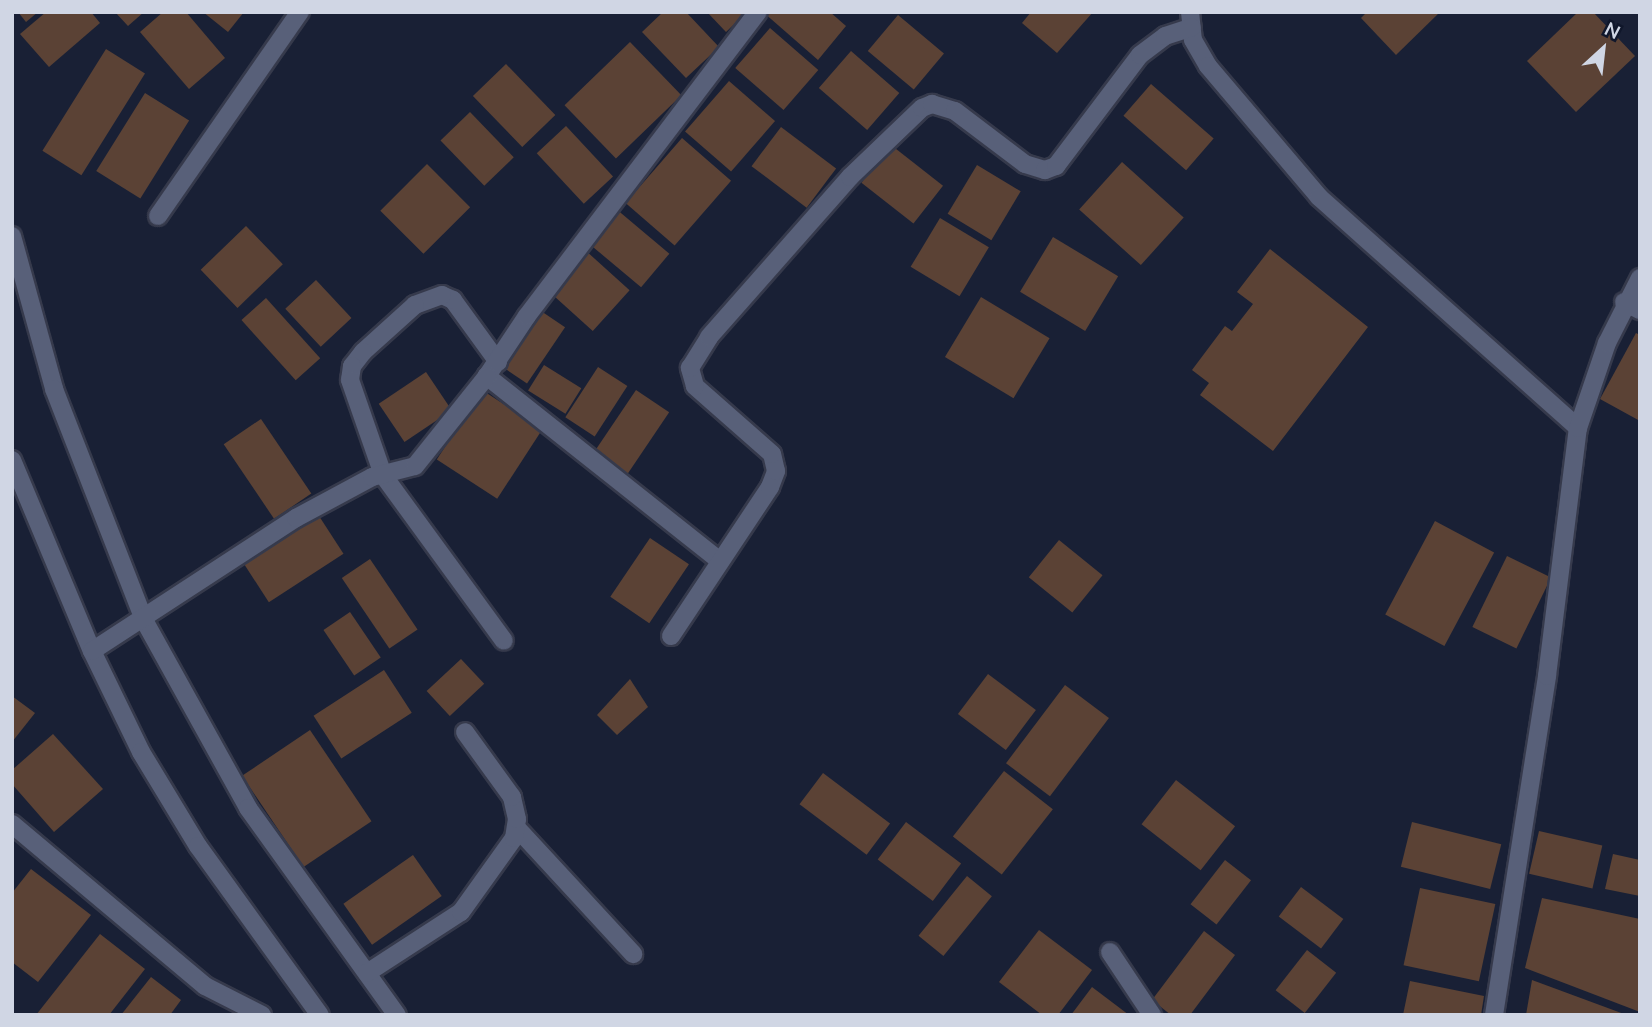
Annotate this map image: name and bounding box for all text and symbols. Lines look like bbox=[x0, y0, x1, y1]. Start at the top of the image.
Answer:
north arrow bbox=[1568, 14, 1638, 84]
text: N bbox=[1601, 16, 1624, 44]

